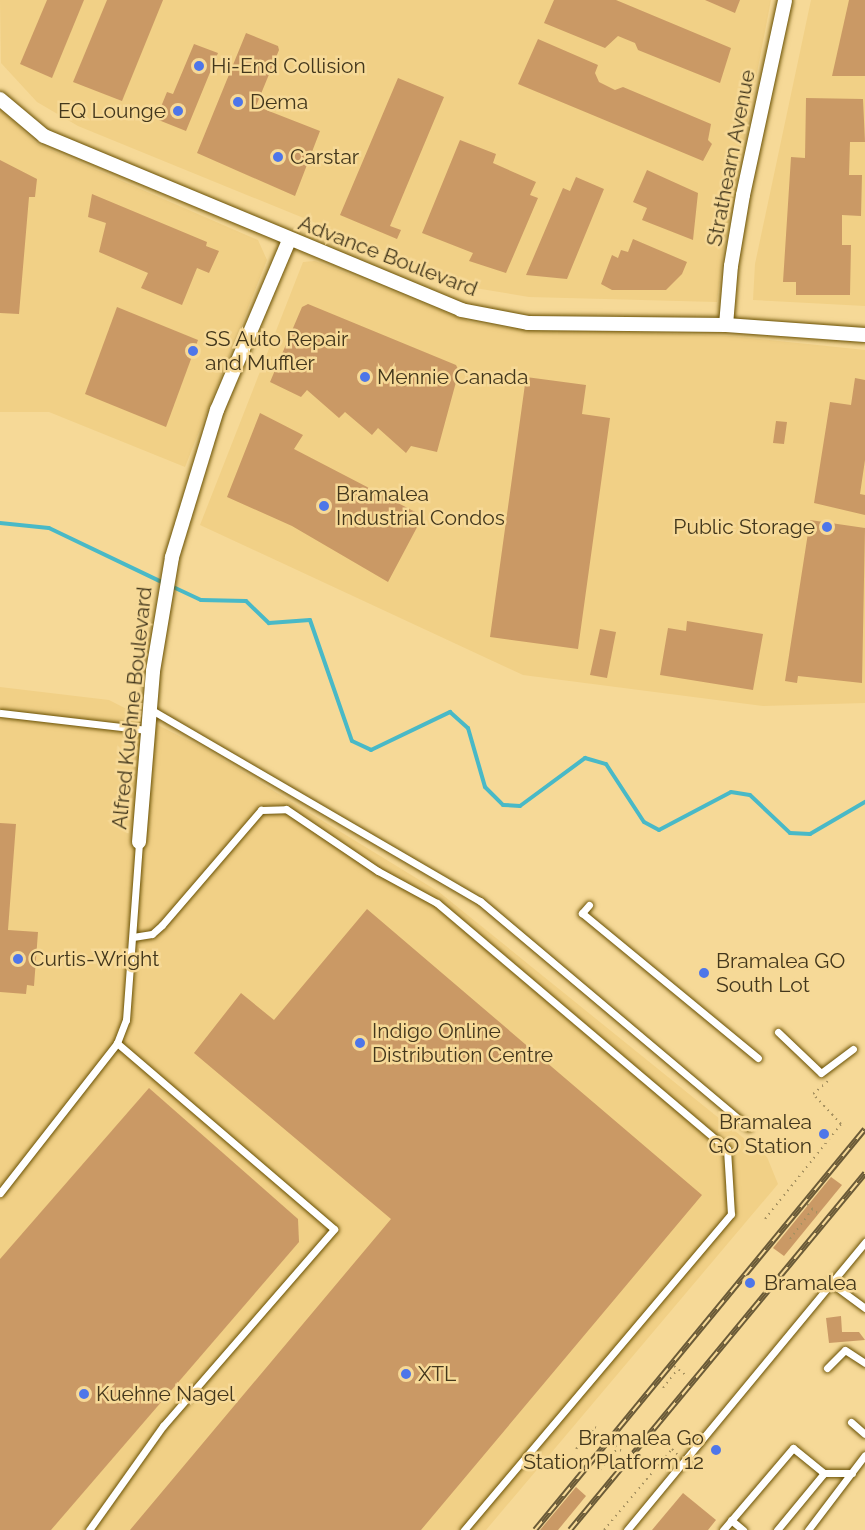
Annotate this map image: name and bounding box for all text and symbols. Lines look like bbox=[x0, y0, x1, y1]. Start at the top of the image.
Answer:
place label: Hi-End Collision bbox=[211, 53, 366, 79]
marker: Hi-End Collision bbox=[192, 59, 206, 73]
street label: Strathearn Avenue bbox=[701, 67, 761, 249]
place label: Dema bbox=[250, 89, 308, 115]
marker: Dema bbox=[231, 95, 245, 109]
place label: EQ Lounge bbox=[58, 98, 166, 124]
marker: EQ Lounge bbox=[171, 104, 185, 118]
place label: Carstar bbox=[290, 144, 359, 170]
marker: Carstar bbox=[271, 150, 285, 164]
street label: Advance Boulevard bbox=[295, 210, 481, 302]
place label: SS Auto Repair and Muffler bbox=[205, 326, 349, 376]
marker: SS Auto Repair and Muffler bbox=[186, 344, 200, 358]
place label: Mennie Canada bbox=[377, 364, 528, 390]
marker: Mennie Canada bbox=[358, 370, 372, 384]
place label: Bramalea Industrial Condos bbox=[336, 481, 505, 531]
marker: Bramalea Industrial Condos bbox=[317, 499, 331, 513]
place label: Public Storage bbox=[673, 514, 815, 540]
marker: Public Storage bbox=[820, 520, 834, 534]
street label: Alfred Kuehne Boulevard bbox=[107, 585, 157, 831]
place label: Curtis-Wright bbox=[30, 946, 159, 972]
place label: Bramalea GO South Lot bbox=[716, 948, 845, 998]
marker: Curtis-Wright bbox=[11, 952, 25, 966]
marker: Bramalea GO South Lot bbox=[697, 966, 711, 980]
place label: Indigo Online Distribution Centre bbox=[372, 1018, 553, 1068]
marker: Indigo Online Distribution Centre bbox=[353, 1036, 367, 1050]
place label: Bramalea GO Station bbox=[709, 1109, 812, 1159]
marker: Bramalea GO Station bbox=[817, 1127, 831, 1141]
place label: Bramalea bbox=[764, 1270, 857, 1296]
marker: Bramalea bbox=[741, 1274, 759, 1292]
place label: XTL bbox=[418, 1361, 456, 1387]
marker: XTL bbox=[399, 1367, 413, 1381]
place label: Kuehne Nagel bbox=[96, 1381, 235, 1407]
marker: Kuehne Nagel bbox=[77, 1387, 91, 1401]
place label: Bramalea Go Station Platform 12 bbox=[523, 1425, 704, 1475]
marker: Bramalea Go Station Platform 12 bbox=[709, 1443, 723, 1457]

